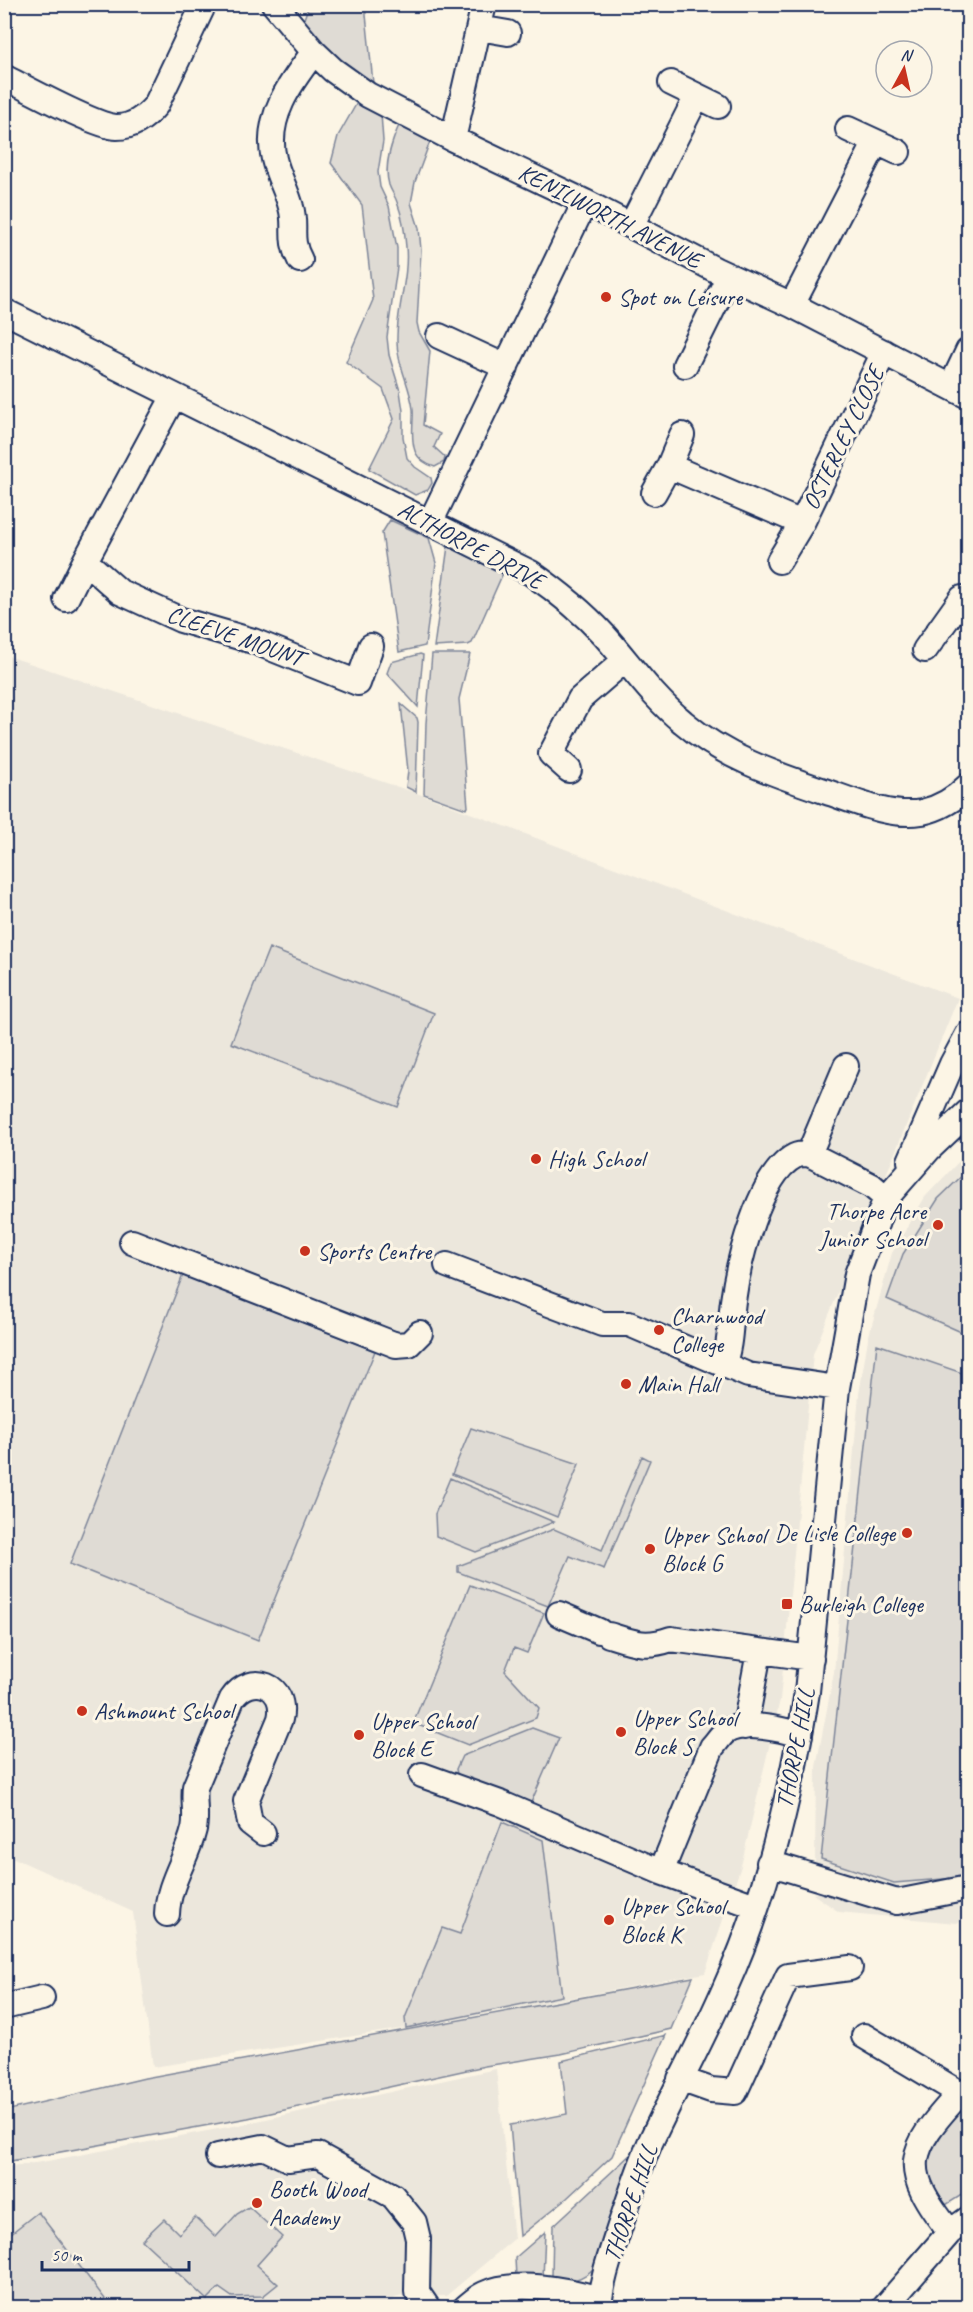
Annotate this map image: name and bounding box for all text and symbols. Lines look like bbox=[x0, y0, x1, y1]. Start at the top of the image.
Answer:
north arrow bbox=[874, 39, 934, 99]
text: N bbox=[900, 45, 915, 66]
street label: KENILWORTH AVENUE bbox=[513, 157, 709, 277]
place label: Spot on Leisure bbox=[618, 282, 744, 312]
marker: Spot on Leisure bbox=[599, 290, 613, 304]
street label: OSTERLEY CLOSE bbox=[795, 359, 892, 515]
street label: ALTHORPE DRIVE bbox=[393, 494, 552, 597]
street label: CLEEVE MOUNT bbox=[163, 599, 312, 675]
place label: High School bbox=[548, 1144, 648, 1174]
marker: High School bbox=[529, 1152, 543, 1166]
place label: Thorpe Acre Junior School bbox=[818, 1196, 930, 1254]
marker: Thorpe Acre Junior School bbox=[931, 1218, 945, 1232]
place label: Sports Centre bbox=[317, 1236, 433, 1266]
marker: Sports Centre bbox=[298, 1244, 312, 1258]
place label: Charnwood College bbox=[671, 1301, 766, 1359]
marker: Charnwood College bbox=[652, 1323, 666, 1337]
place label: Main Hall bbox=[638, 1369, 722, 1399]
marker: Main Hall bbox=[619, 1377, 633, 1391]
place label: De Lisle College bbox=[774, 1518, 897, 1548]
place label: Upper School Block G bbox=[662, 1520, 770, 1578]
marker: De Lisle College bbox=[900, 1526, 914, 1540]
marker: Upper School Block G bbox=[643, 1542, 657, 1556]
place label: Burleigh College bbox=[799, 1589, 925, 1619]
marker: Burleigh College bbox=[780, 1597, 794, 1611]
street label: THORPE HILL bbox=[769, 1685, 821, 1811]
place label: Ashmount School bbox=[94, 1696, 237, 1726]
place label: Upper School Block S bbox=[633, 1703, 741, 1761]
marker: Ashmount School bbox=[75, 1704, 89, 1718]
place label: Upper School Block E bbox=[371, 1706, 479, 1764]
marker: Upper School Block S bbox=[614, 1725, 628, 1739]
marker: Upper School Block E bbox=[352, 1728, 366, 1742]
place label: Upper School Block K bbox=[621, 1891, 729, 1949]
marker: Upper School Block K bbox=[602, 1913, 616, 1927]
street label: THORPE HILL bbox=[596, 2140, 664, 2265]
place label: Booth Wood Academy bbox=[269, 2174, 370, 2232]
marker: Booth Wood Academy bbox=[250, 2196, 264, 2210]
scale bar bbox=[42, 2234, 189, 2272]
text: 50 m bbox=[51, 2244, 84, 2266]

